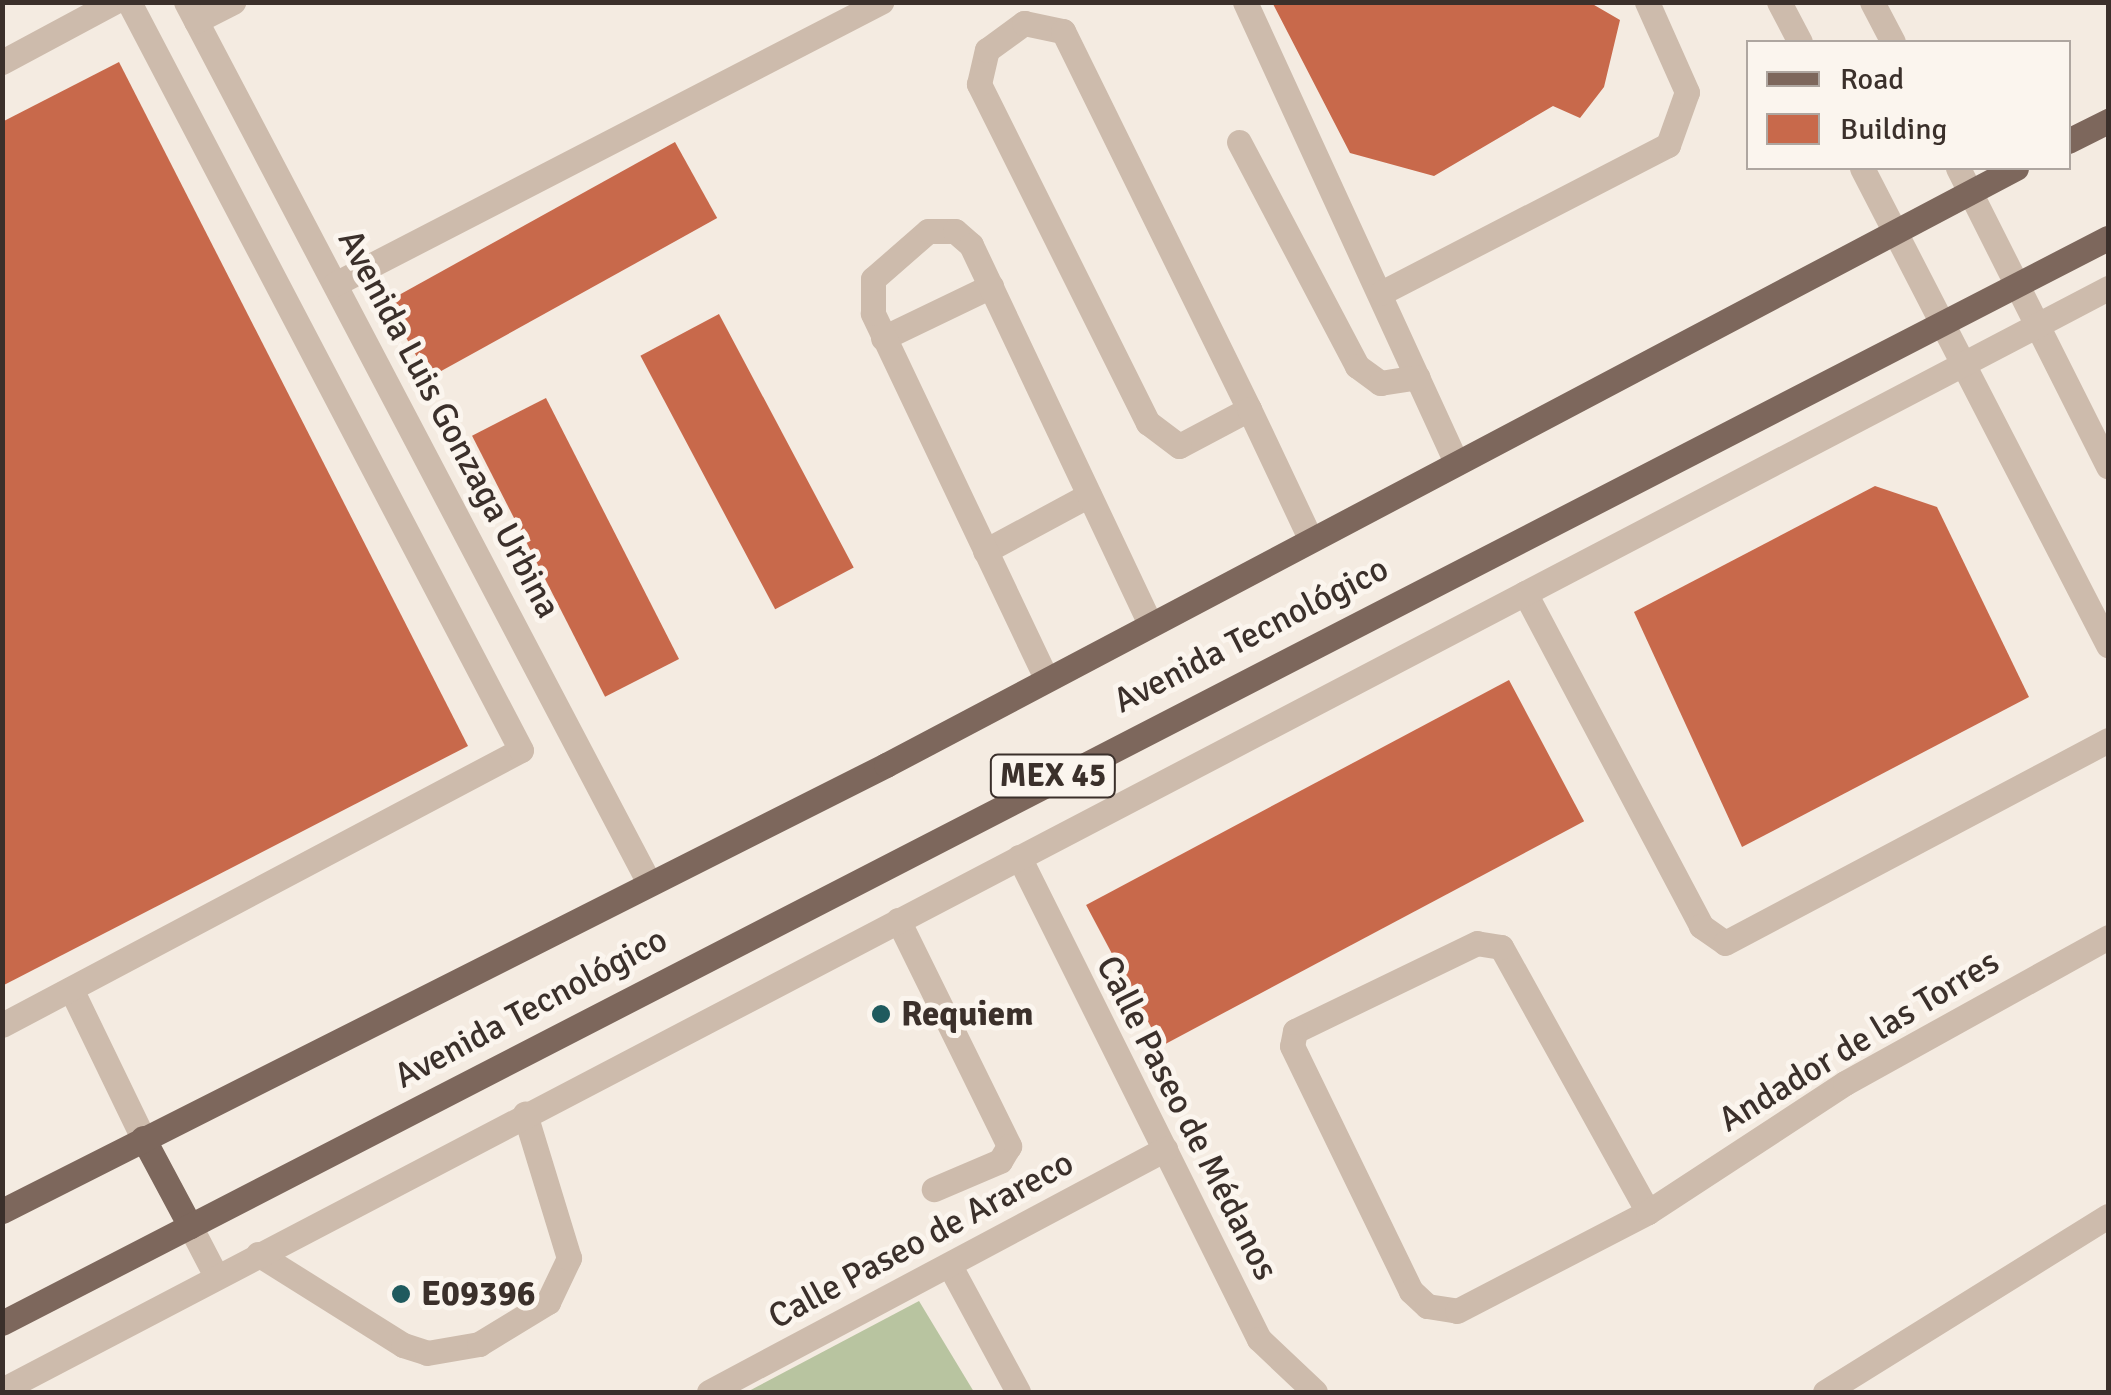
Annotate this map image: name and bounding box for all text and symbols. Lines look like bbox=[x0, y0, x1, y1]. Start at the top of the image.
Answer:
legend bbox=[1746, 40, 2071, 170]
text: Road bbox=[1840, 61, 1904, 98]
text: Building bbox=[1840, 111, 1947, 148]
street label: Avenida Luis Gonzaga Urbina bbox=[329, 223, 569, 625]
street label: Avenida Tecnológico bbox=[1107, 548, 1395, 722]
road number: MEX 45 bbox=[988, 749, 1118, 803]
street label: Avenida Tecnológico bbox=[388, 918, 674, 1098]
street label: Andador de las Torres bbox=[1711, 941, 2007, 1141]
street label: Calle Paseo de Médanos bbox=[1087, 949, 1287, 1287]
place label: Requiem bbox=[901, 993, 1034, 1035]
marker: Requiem bbox=[870, 1003, 892, 1025]
street label: Calle Paseo de Arareco bbox=[761, 1142, 1081, 1338]
place label: E09396 bbox=[421, 1273, 536, 1315]
marker: E09396 bbox=[390, 1283, 412, 1305]

